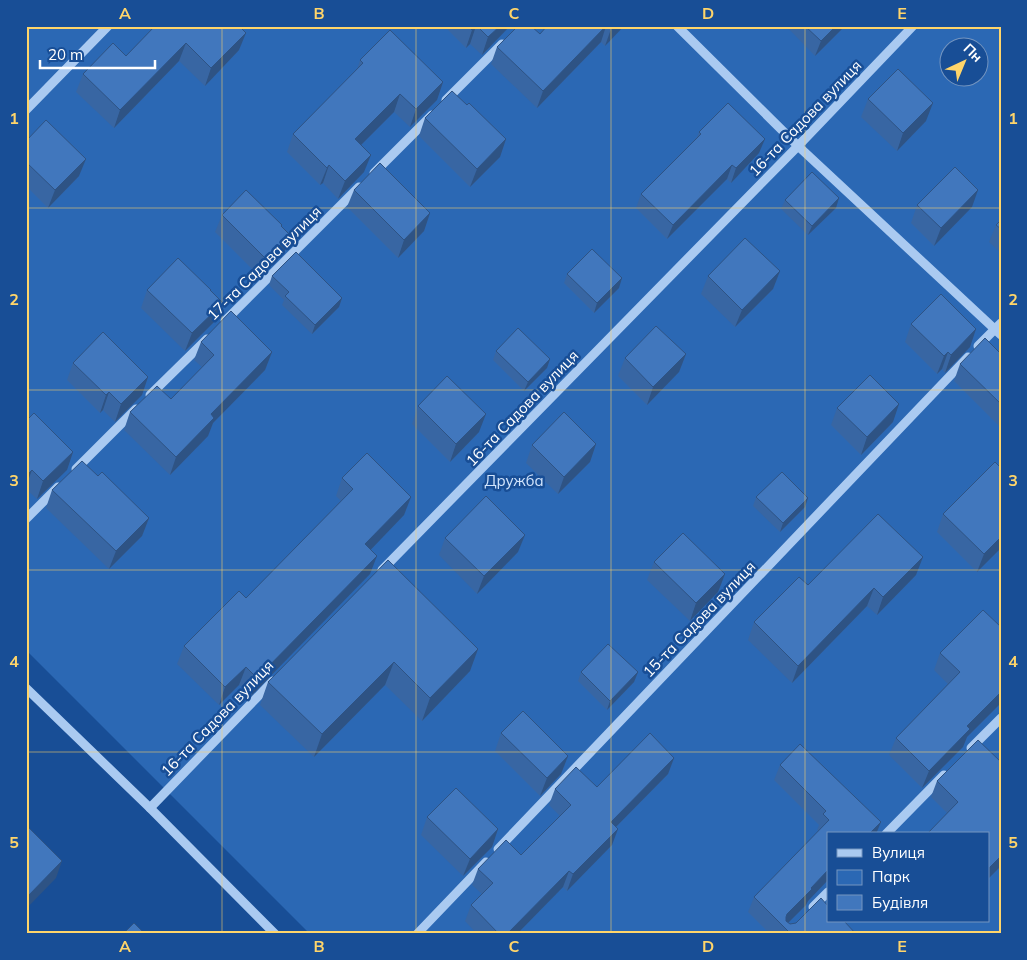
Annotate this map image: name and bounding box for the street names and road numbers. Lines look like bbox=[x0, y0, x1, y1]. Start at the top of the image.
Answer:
street label: 16-та Садова вулиця bbox=[745, 56, 865, 180]
street label: 17-та Садова вулиця bbox=[203, 202, 325, 324]
street label: 16-та Садова вулиця bbox=[462, 346, 582, 470]
street label: 15-та Садова вулиця bbox=[639, 557, 759, 681]
street label: 16-та Садова вулиця bbox=[157, 656, 277, 780]

